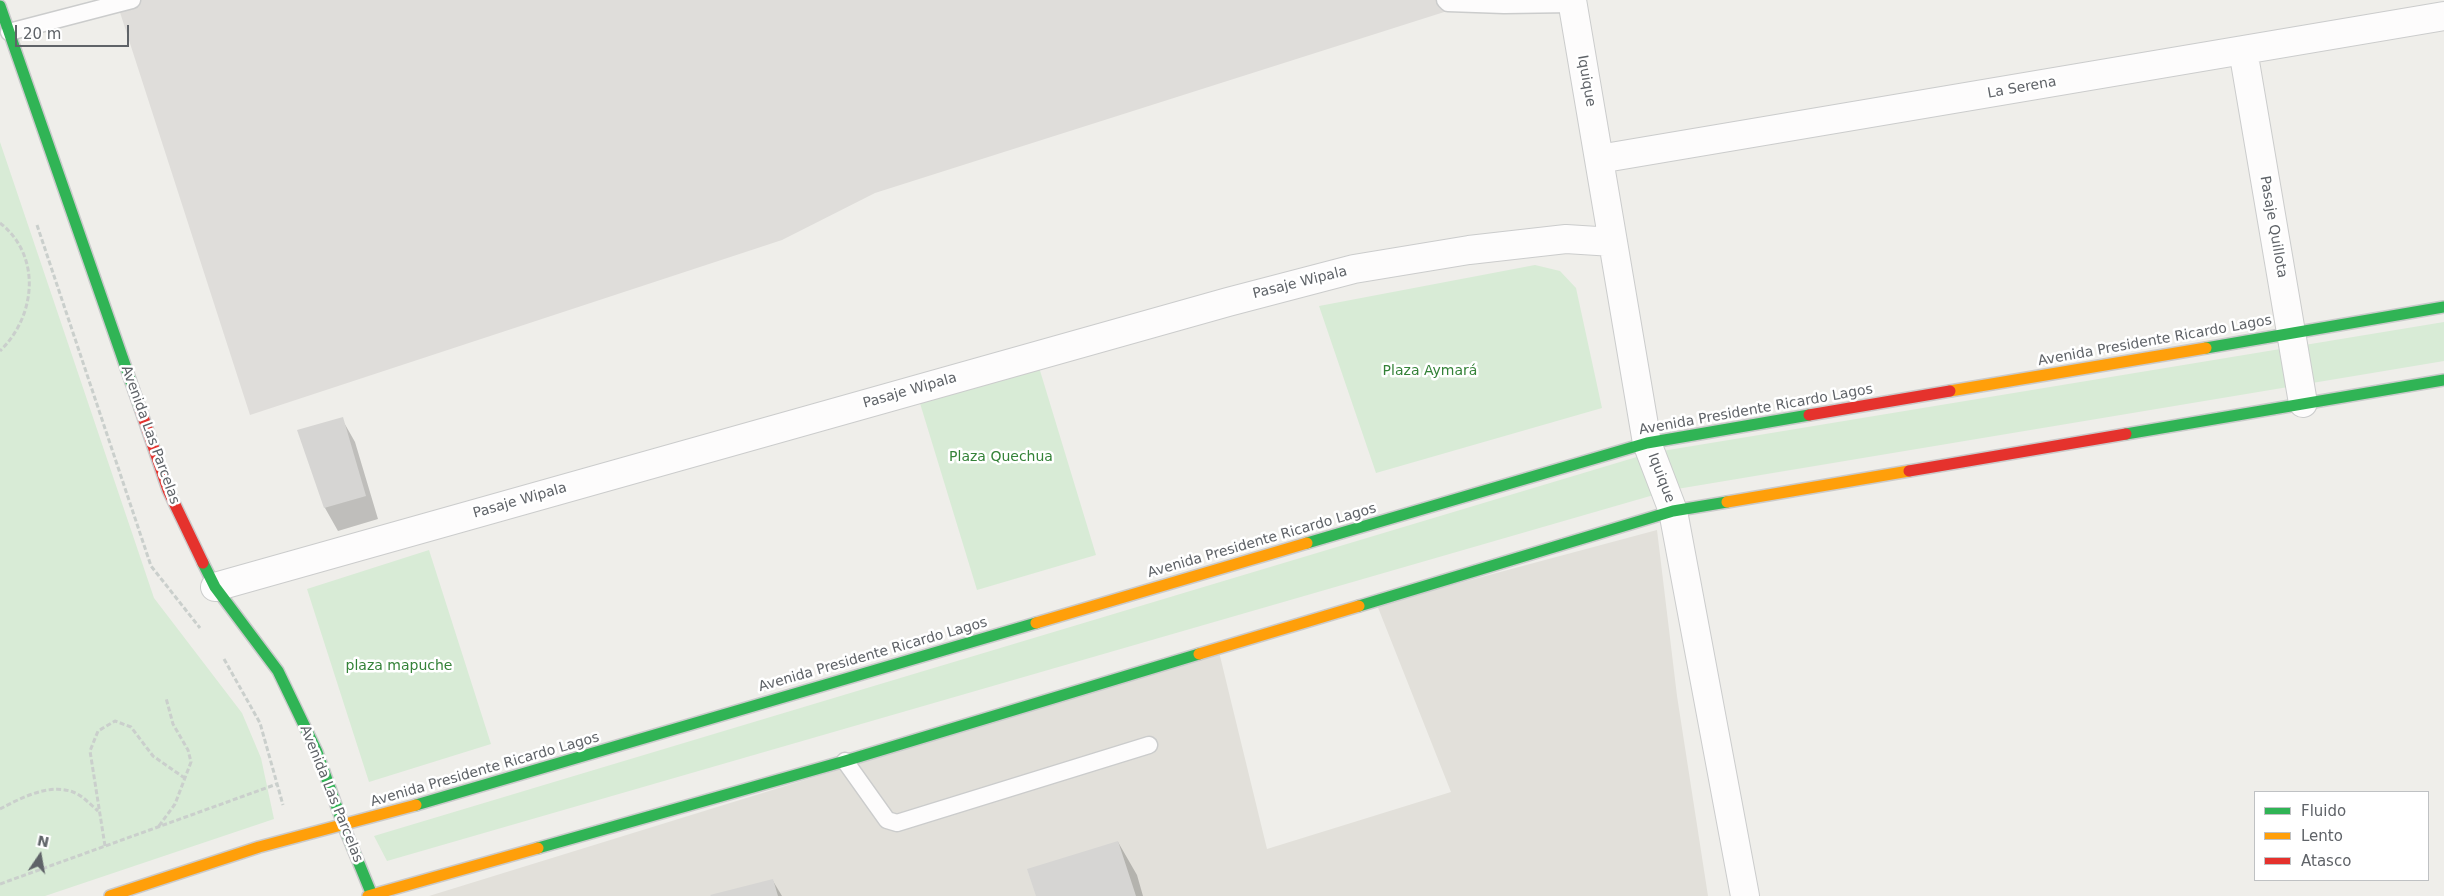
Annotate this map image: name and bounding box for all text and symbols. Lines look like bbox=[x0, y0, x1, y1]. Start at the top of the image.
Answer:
scale bar bbox=[18, 15, 131, 47]
text: 20 m bbox=[23, 25, 61, 43]
street label: Iquique bbox=[1573, 54, 1599, 108]
street label: La Serena bbox=[1986, 74, 2058, 102]
street label: Pasaje Quillota bbox=[2256, 175, 2290, 279]
street label: Pasaje Wipala bbox=[1251, 263, 1349, 303]
street label: Avenida Presidente Ricardo Lagos bbox=[2037, 312, 2273, 370]
street label: Avenida Las Parcelas bbox=[117, 363, 183, 507]
park label: Plaza Aymará bbox=[1383, 363, 1477, 379]
street label: Pasaje Wipala bbox=[861, 370, 959, 412]
street label: Avenida Presidente Ricardo Lagos bbox=[1638, 381, 1874, 439]
park label: Plaza Quechua bbox=[949, 449, 1053, 465]
street label: Iquique bbox=[1644, 451, 1678, 505]
street label: Pasaje Wipala bbox=[471, 480, 569, 522]
street label: Avenida Presidente Ricardo Lagos bbox=[1146, 500, 1378, 582]
street label: Avenida Presidente Ricardo Lagos bbox=[757, 614, 989, 696]
park label: plaza mapuche bbox=[346, 658, 452, 674]
street label: Avenida Las Parcelas bbox=[296, 723, 366, 865]
street label: Avenida Presidente Ricardo Lagos bbox=[369, 729, 601, 811]
legend bbox=[2254, 791, 2429, 881]
text: Fluido bbox=[2301, 802, 2346, 820]
text: Lento bbox=[2301, 827, 2343, 845]
north arrow bbox=[15, 831, 65, 881]
text: N bbox=[36, 832, 51, 850]
text: Atasco bbox=[2301, 852, 2351, 870]

